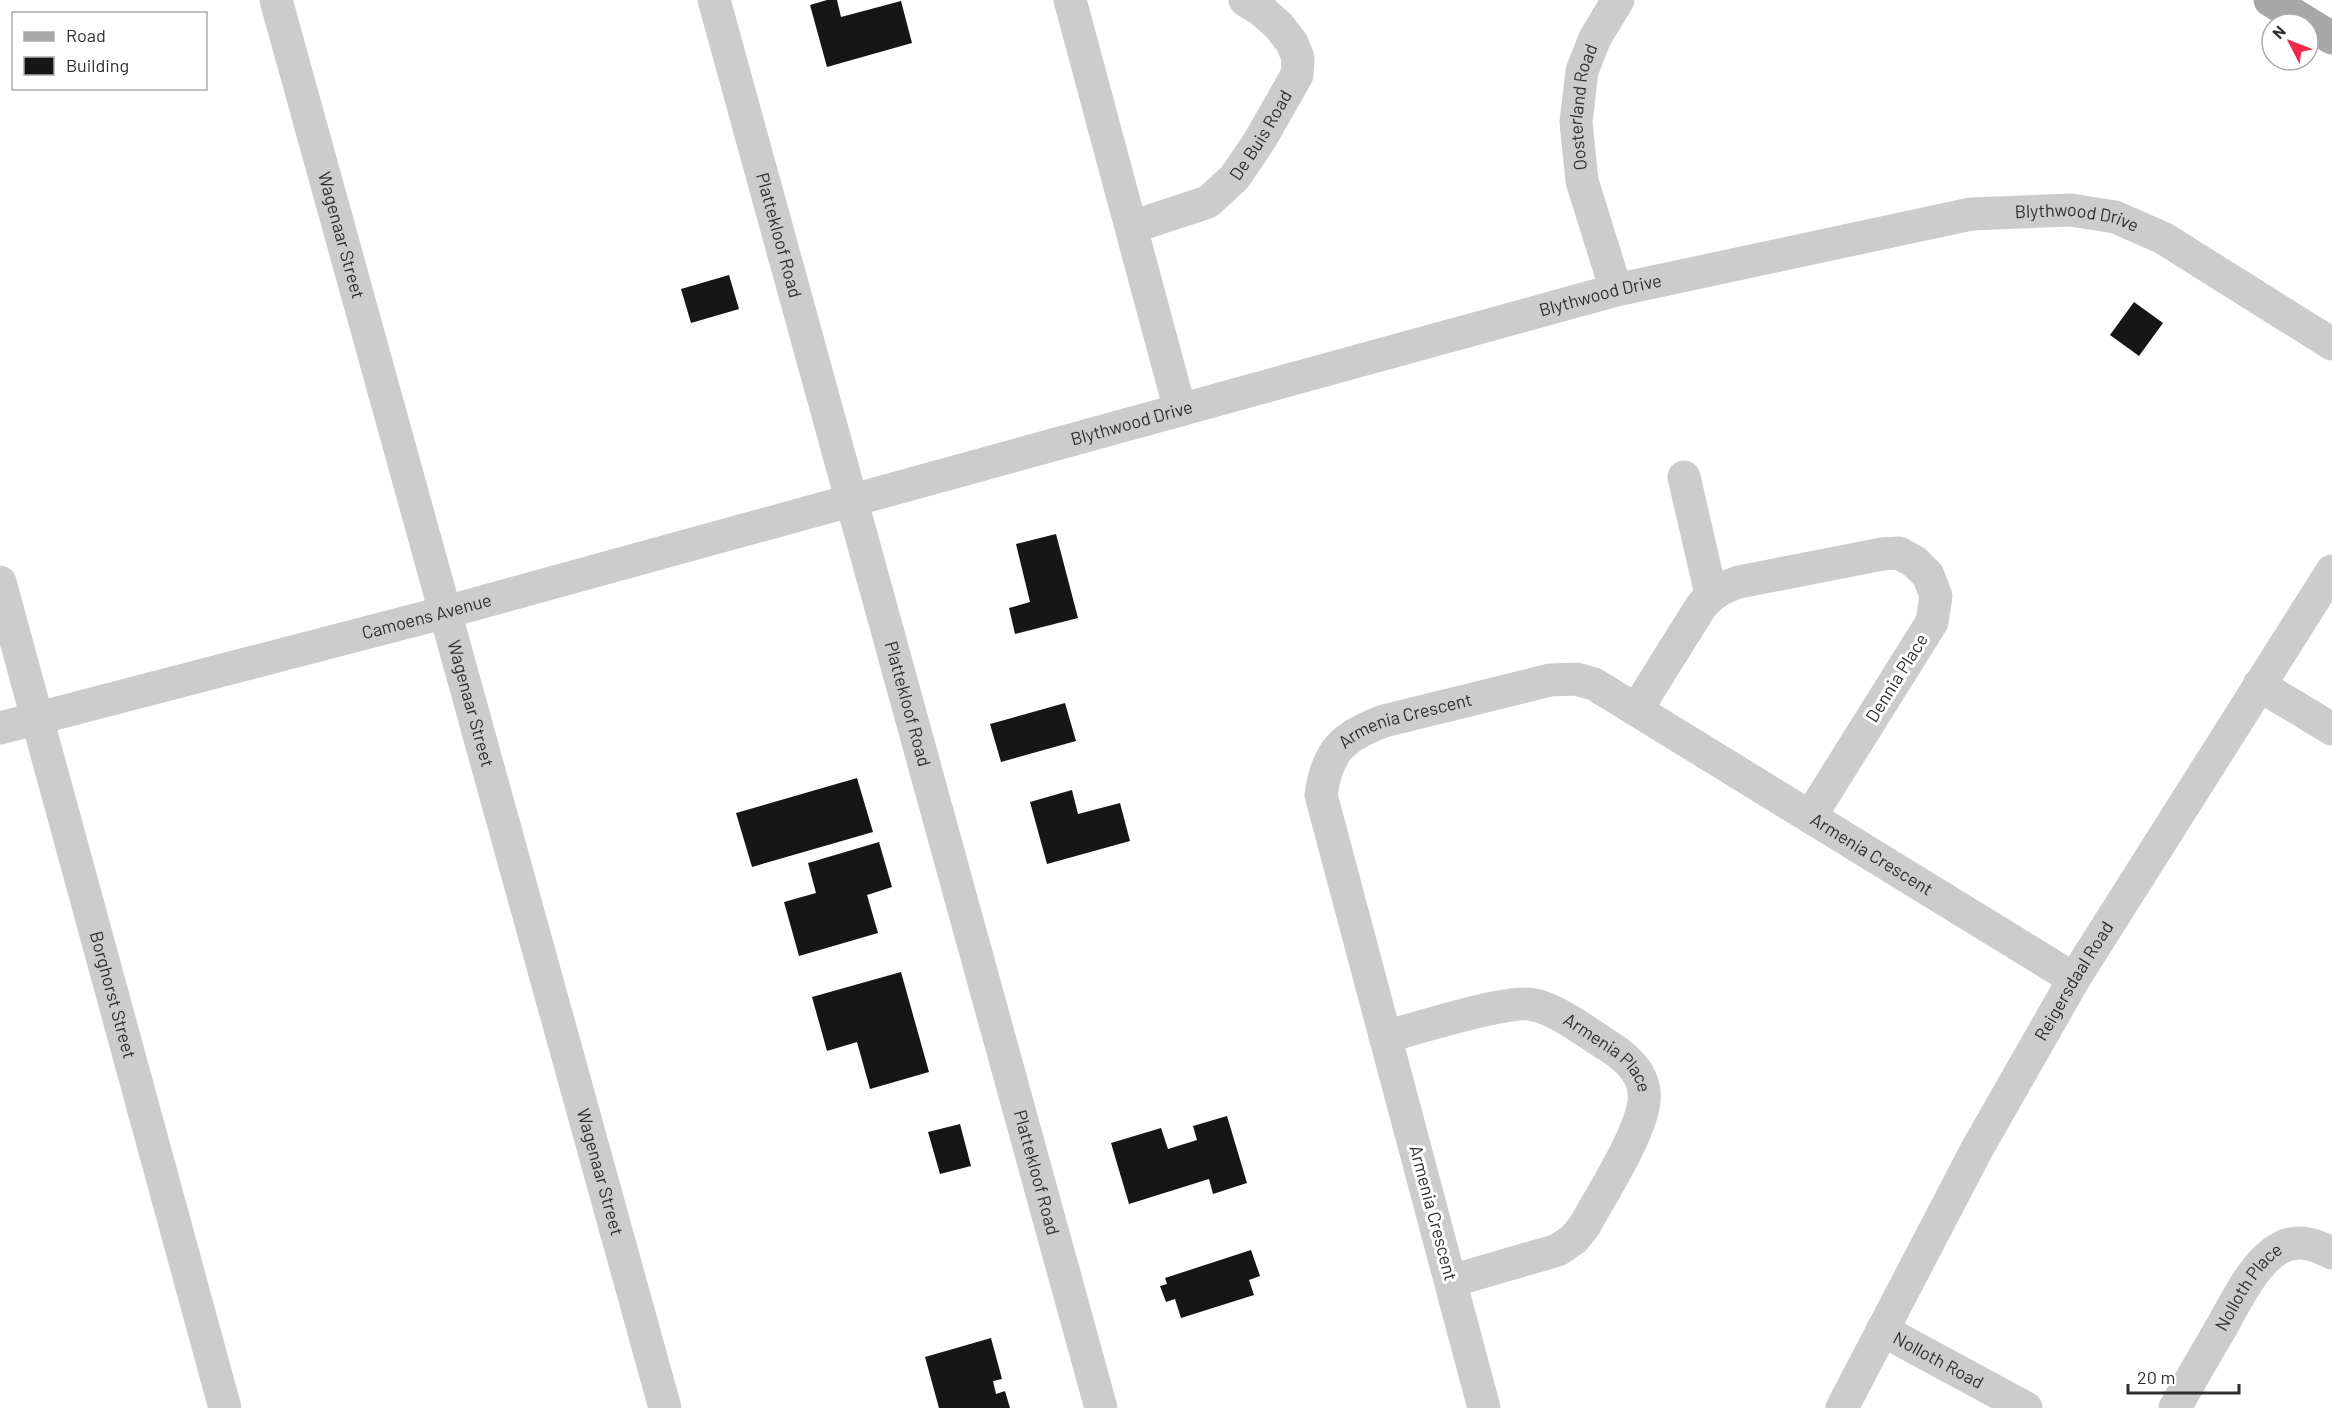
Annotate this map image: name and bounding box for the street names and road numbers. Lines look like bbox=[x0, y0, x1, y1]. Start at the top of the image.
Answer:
street label: Oosterland Road bbox=[1564, 40, 1602, 172]
street label: De Buis Road bbox=[1224, 86, 1296, 184]
street label: Wagenaar Street bbox=[314, 169, 370, 301]
street label: Plattekloof Road bbox=[752, 170, 807, 300]
street label: Blythwood Drive bbox=[2014, 198, 2143, 236]
street label: Blythwood Drive bbox=[1536, 269, 1664, 321]
street label: Blythwood Drive bbox=[1068, 395, 1195, 450]
street label: Camoens Avenue bbox=[359, 588, 494, 643]
street label: Dennia Place bbox=[1860, 629, 1932, 726]
street label: Wagenaar Street bbox=[443, 637, 499, 769]
street label: Plattekloof Road bbox=[881, 639, 936, 769]
street label: Armenia Crescent bbox=[1333, 688, 1474, 752]
street label: Armenia Crescent bbox=[1807, 808, 1937, 900]
street label: Reigersdaal Road bbox=[2029, 917, 2118, 1044]
street label: Borghorst Street bbox=[86, 929, 141, 1061]
street label: Armenia Place bbox=[1560, 1008, 1656, 1094]
street label: Wagenaar Street bbox=[573, 1106, 629, 1238]
street label: Plattekloof Road bbox=[1010, 1107, 1065, 1237]
street label: Armenia Crescent bbox=[1405, 1142, 1463, 1283]
street label: Nolloth Place bbox=[2210, 1237, 2286, 1334]
street label: Nolloth Road bbox=[1890, 1326, 1988, 1393]

